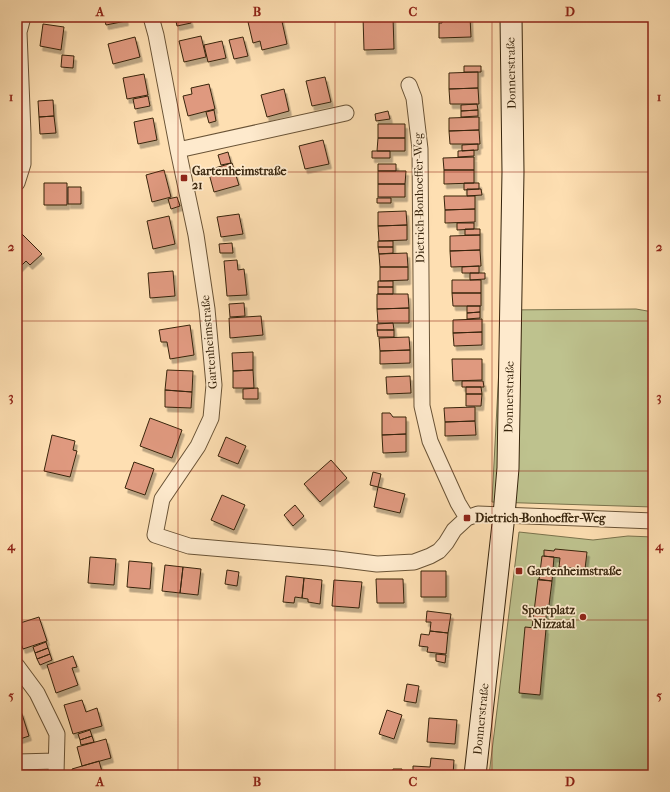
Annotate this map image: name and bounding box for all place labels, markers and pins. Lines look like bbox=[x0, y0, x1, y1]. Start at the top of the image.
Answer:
place label: Gartenheimstraße 21 bbox=[192, 164, 286, 192]
marker: Gartenheimstraße 21 bbox=[179, 173, 189, 183]
place label: Dietrich-Bonhoeffer-Weg bbox=[475, 511, 606, 526]
marker: Dietrich-Bonhoeffer-Weg bbox=[462, 513, 472, 523]
place label: Gartenheimstraße bbox=[527, 564, 621, 578]
marker: Gartenheimstraße bbox=[514, 566, 524, 576]
place label: Sportplatz Nizzatal bbox=[522, 603, 576, 631]
marker: Sportplatz Nizzatal bbox=[578, 612, 588, 622]

